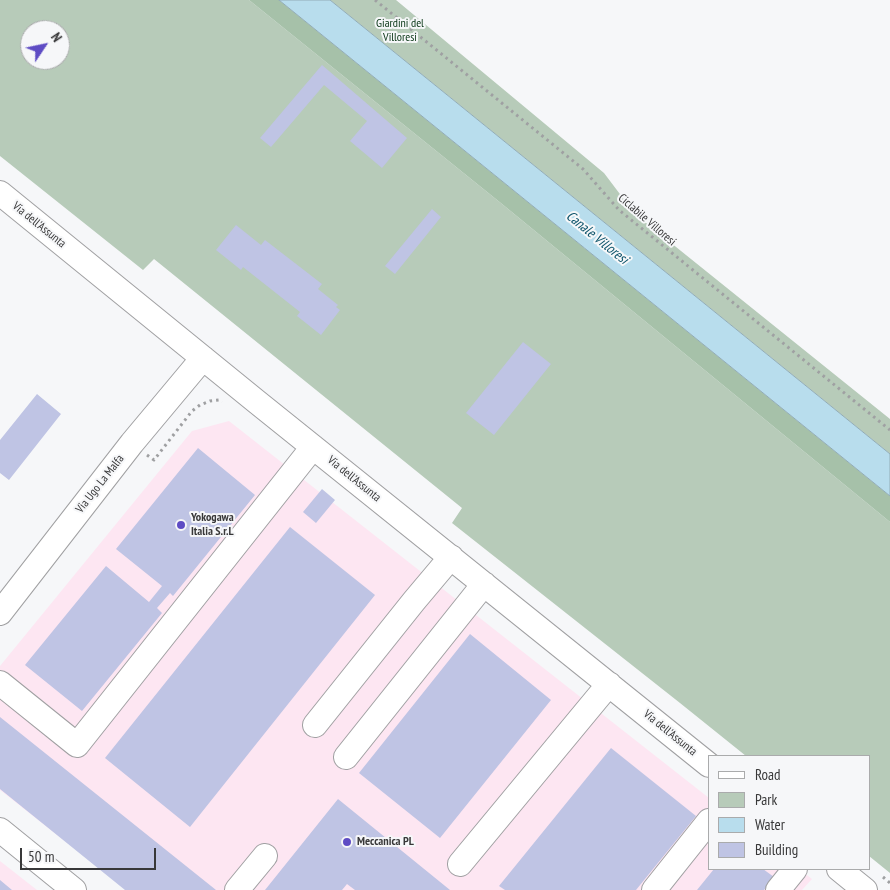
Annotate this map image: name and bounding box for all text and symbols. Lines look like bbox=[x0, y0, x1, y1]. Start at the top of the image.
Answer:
park label: Giardini del Villoresi bbox=[376, 17, 424, 45]
north arrow bbox=[20, 20, 70, 70]
text: N bbox=[47, 29, 66, 45]
street label: Ciclabile Villoresi bbox=[615, 191, 679, 249]
street label: Via dell'Assunta bbox=[9, 199, 69, 251]
water label: Canale Villoresi bbox=[563, 208, 631, 268]
street label: Via Ugo La Malfa bbox=[73, 452, 127, 516]
street label: Via dell'Assunta bbox=[324, 453, 384, 505]
place label: Yokogawa Italia S.r.L bbox=[191, 511, 234, 539]
marker: Yokogawa Italia S.r.L bbox=[175, 519, 187, 531]
street label: Via dell'Assunta bbox=[640, 707, 700, 759]
legend bbox=[708, 755, 870, 870]
text: Road bbox=[755, 765, 781, 784]
text: Park bbox=[755, 790, 777, 809]
text: Water bbox=[755, 815, 785, 834]
place label: Meccanica PL bbox=[357, 835, 414, 849]
marker: Meccanica PL bbox=[341, 836, 353, 848]
scale bar bbox=[22, 838, 159, 870]
text: Building bbox=[755, 840, 798, 859]
text: 50 m bbox=[28, 847, 54, 866]

